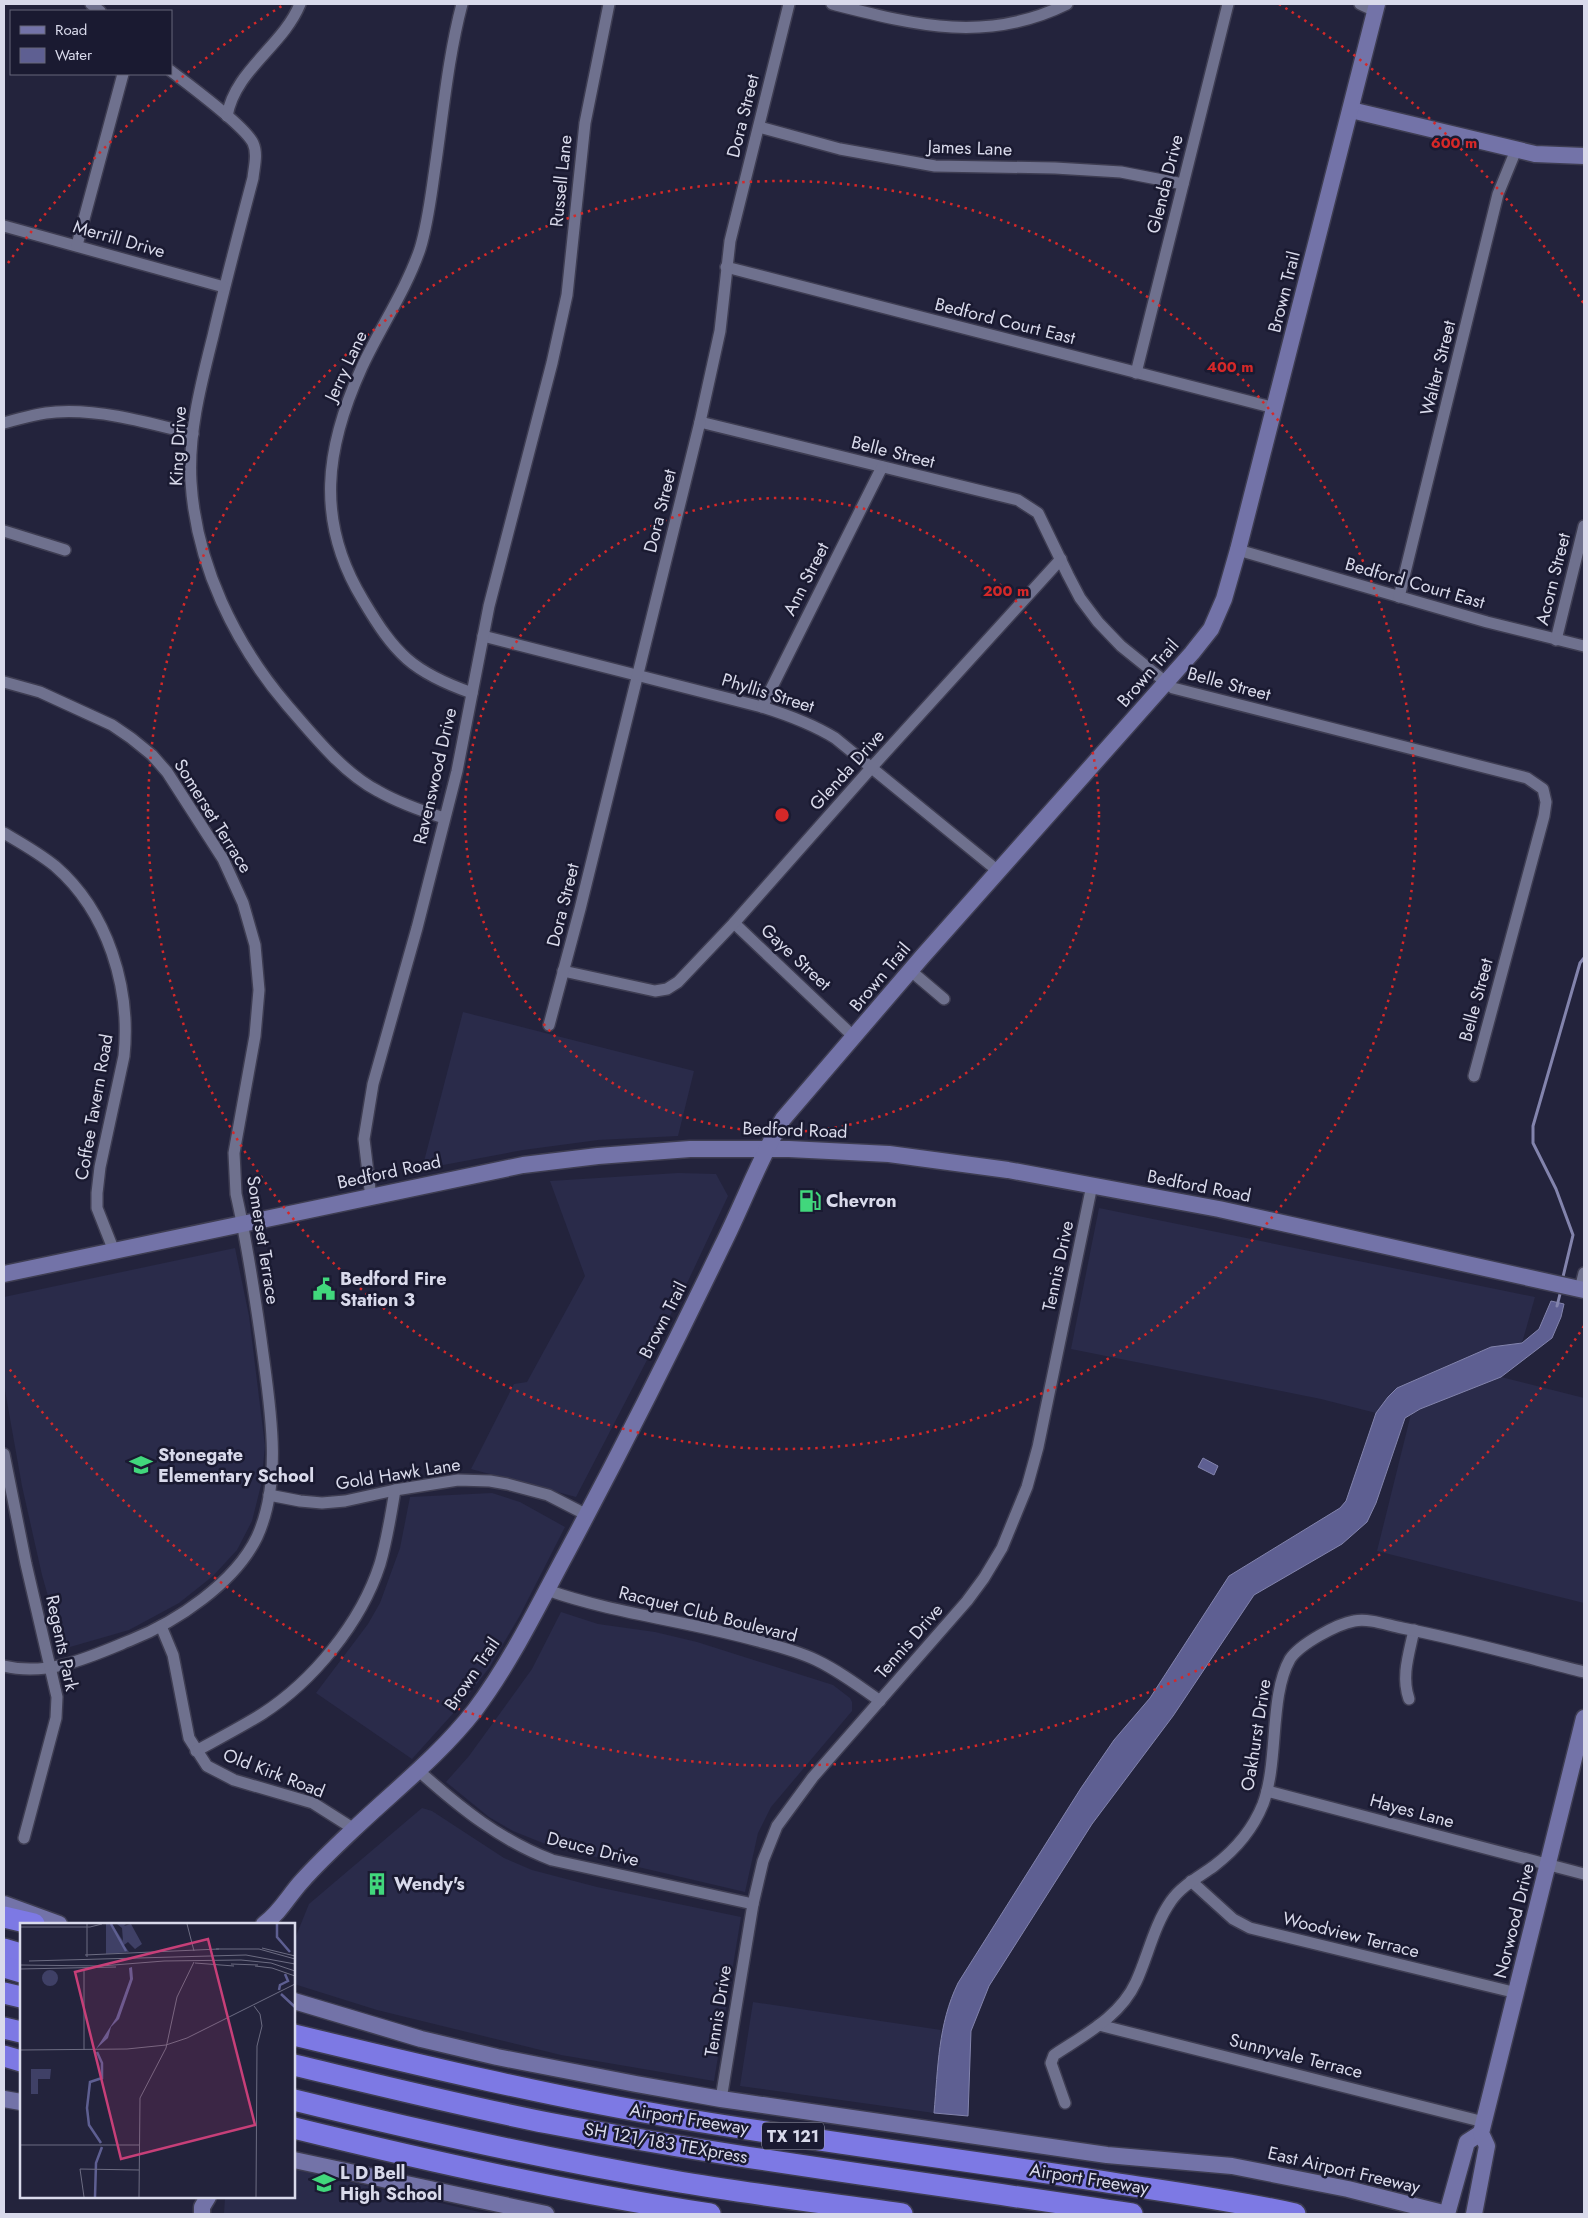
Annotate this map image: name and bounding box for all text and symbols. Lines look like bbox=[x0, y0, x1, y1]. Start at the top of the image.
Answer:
legend bbox=[10, 10, 172, 75]
text: Road bbox=[55, 19, 87, 41]
text: Water bbox=[55, 44, 93, 66]
street label: Dora Street bbox=[720, 71, 766, 161]
street label: Glenda Drive bbox=[1140, 132, 1190, 236]
text: 600 m bbox=[1431, 132, 1477, 154]
street label: James Lane bbox=[925, 133, 1013, 162]
street label: Russell Lane bbox=[543, 134, 579, 228]
street label: Merrill Drive bbox=[70, 213, 168, 265]
street label: Brown Trail bbox=[1261, 248, 1307, 336]
street label: Bedford Court East bbox=[932, 291, 1079, 351]
street label: Walter Street bbox=[1414, 317, 1463, 418]
street label: Jerry Lane bbox=[317, 326, 374, 407]
text: 400 m bbox=[1206, 356, 1254, 378]
street label: King Drive bbox=[163, 405, 193, 487]
street label: Belle Street bbox=[849, 429, 938, 475]
street label: Dora Street bbox=[637, 466, 683, 556]
street label: Acorn Street bbox=[1529, 529, 1577, 628]
street label: Ann Street bbox=[776, 537, 836, 620]
street label: Bedford Court East bbox=[1342, 551, 1488, 616]
text: 200 m bbox=[983, 580, 1029, 602]
street label: Brown Trail bbox=[1111, 633, 1185, 713]
street label: Belle Street bbox=[1184, 660, 1274, 708]
street label: Phyllis Street bbox=[718, 667, 818, 720]
street label: Ravenswood Drive bbox=[407, 705, 463, 847]
street label: Glenda Drive bbox=[803, 724, 891, 816]
street label: Somerset Terrace bbox=[167, 754, 259, 878]
centre of rings bbox=[773, 806, 791, 824]
street label: Dora Street bbox=[540, 860, 586, 950]
street label: Gaye Street bbox=[755, 918, 837, 997]
street label: Brown Trail bbox=[843, 937, 917, 1017]
street label: Belle Street bbox=[1452, 955, 1500, 1045]
street label: Coffee Tavern Road bbox=[68, 1032, 120, 1182]
street label: Bedford Road bbox=[742, 1115, 848, 1145]
street label: Bedford Road bbox=[335, 1148, 443, 1196]
street label: Bedford Road bbox=[1145, 1163, 1253, 1209]
street label: Somerset Terrace bbox=[240, 1174, 286, 1306]
fuel station icon: Chevron bbox=[797, 1188, 823, 1214]
place label: Chevron bbox=[826, 1188, 897, 1214]
street label: Tennis Drive bbox=[1036, 1218, 1080, 1314]
place label: Bedford Fire Station 3 bbox=[340, 1266, 446, 1313]
public building icon: Bedford Fire Station 3 bbox=[311, 1276, 337, 1302]
street label: Brown Trail bbox=[633, 1277, 693, 1363]
place label: Stonegate Elementary School bbox=[158, 1442, 314, 1489]
street label: Gold Hawk Lane bbox=[334, 1451, 462, 1497]
school or university icon: Stonegate Elementary School bbox=[128, 1452, 154, 1478]
street label: Racquet Club Boulevard bbox=[616, 1579, 800, 1649]
street label: Regents Park bbox=[39, 1593, 85, 1693]
street label: Tennis Drive bbox=[869, 1598, 949, 1684]
street label: Brown Trail bbox=[438, 1632, 506, 1716]
street label: Oakhurst Drive bbox=[1234, 1677, 1278, 1793]
street label: Old Kirk Road bbox=[219, 1742, 329, 1804]
street label: Hayes Lane bbox=[1367, 1787, 1457, 1835]
street label: Deuce Drive bbox=[544, 1825, 642, 1873]
street label: Norwood Drive bbox=[1487, 1861, 1541, 1981]
building icon: Wendy's bbox=[364, 1871, 390, 1897]
place label: Wendy's bbox=[394, 1871, 465, 1897]
street label: Woodview Terrace bbox=[1280, 1905, 1422, 1965]
inset map bbox=[20, 1923, 295, 2198]
street label: Tennis Drive bbox=[698, 1963, 738, 2059]
street label: Sunnyvale Terrace bbox=[1227, 2027, 1365, 2085]
street label: Airport Freeway bbox=[628, 2097, 750, 2141]
street label: SH 121/183 TEXpress bbox=[582, 2116, 750, 2170]
road number: TX 121 bbox=[762, 2122, 824, 2150]
street label: East Airport Freeway bbox=[1265, 2140, 1423, 2200]
street label: Airport Freeway bbox=[1028, 2157, 1150, 2201]
place label: L D Bell High School bbox=[340, 2160, 442, 2207]
school or university icon: L D Bell High School bbox=[311, 2170, 337, 2196]

